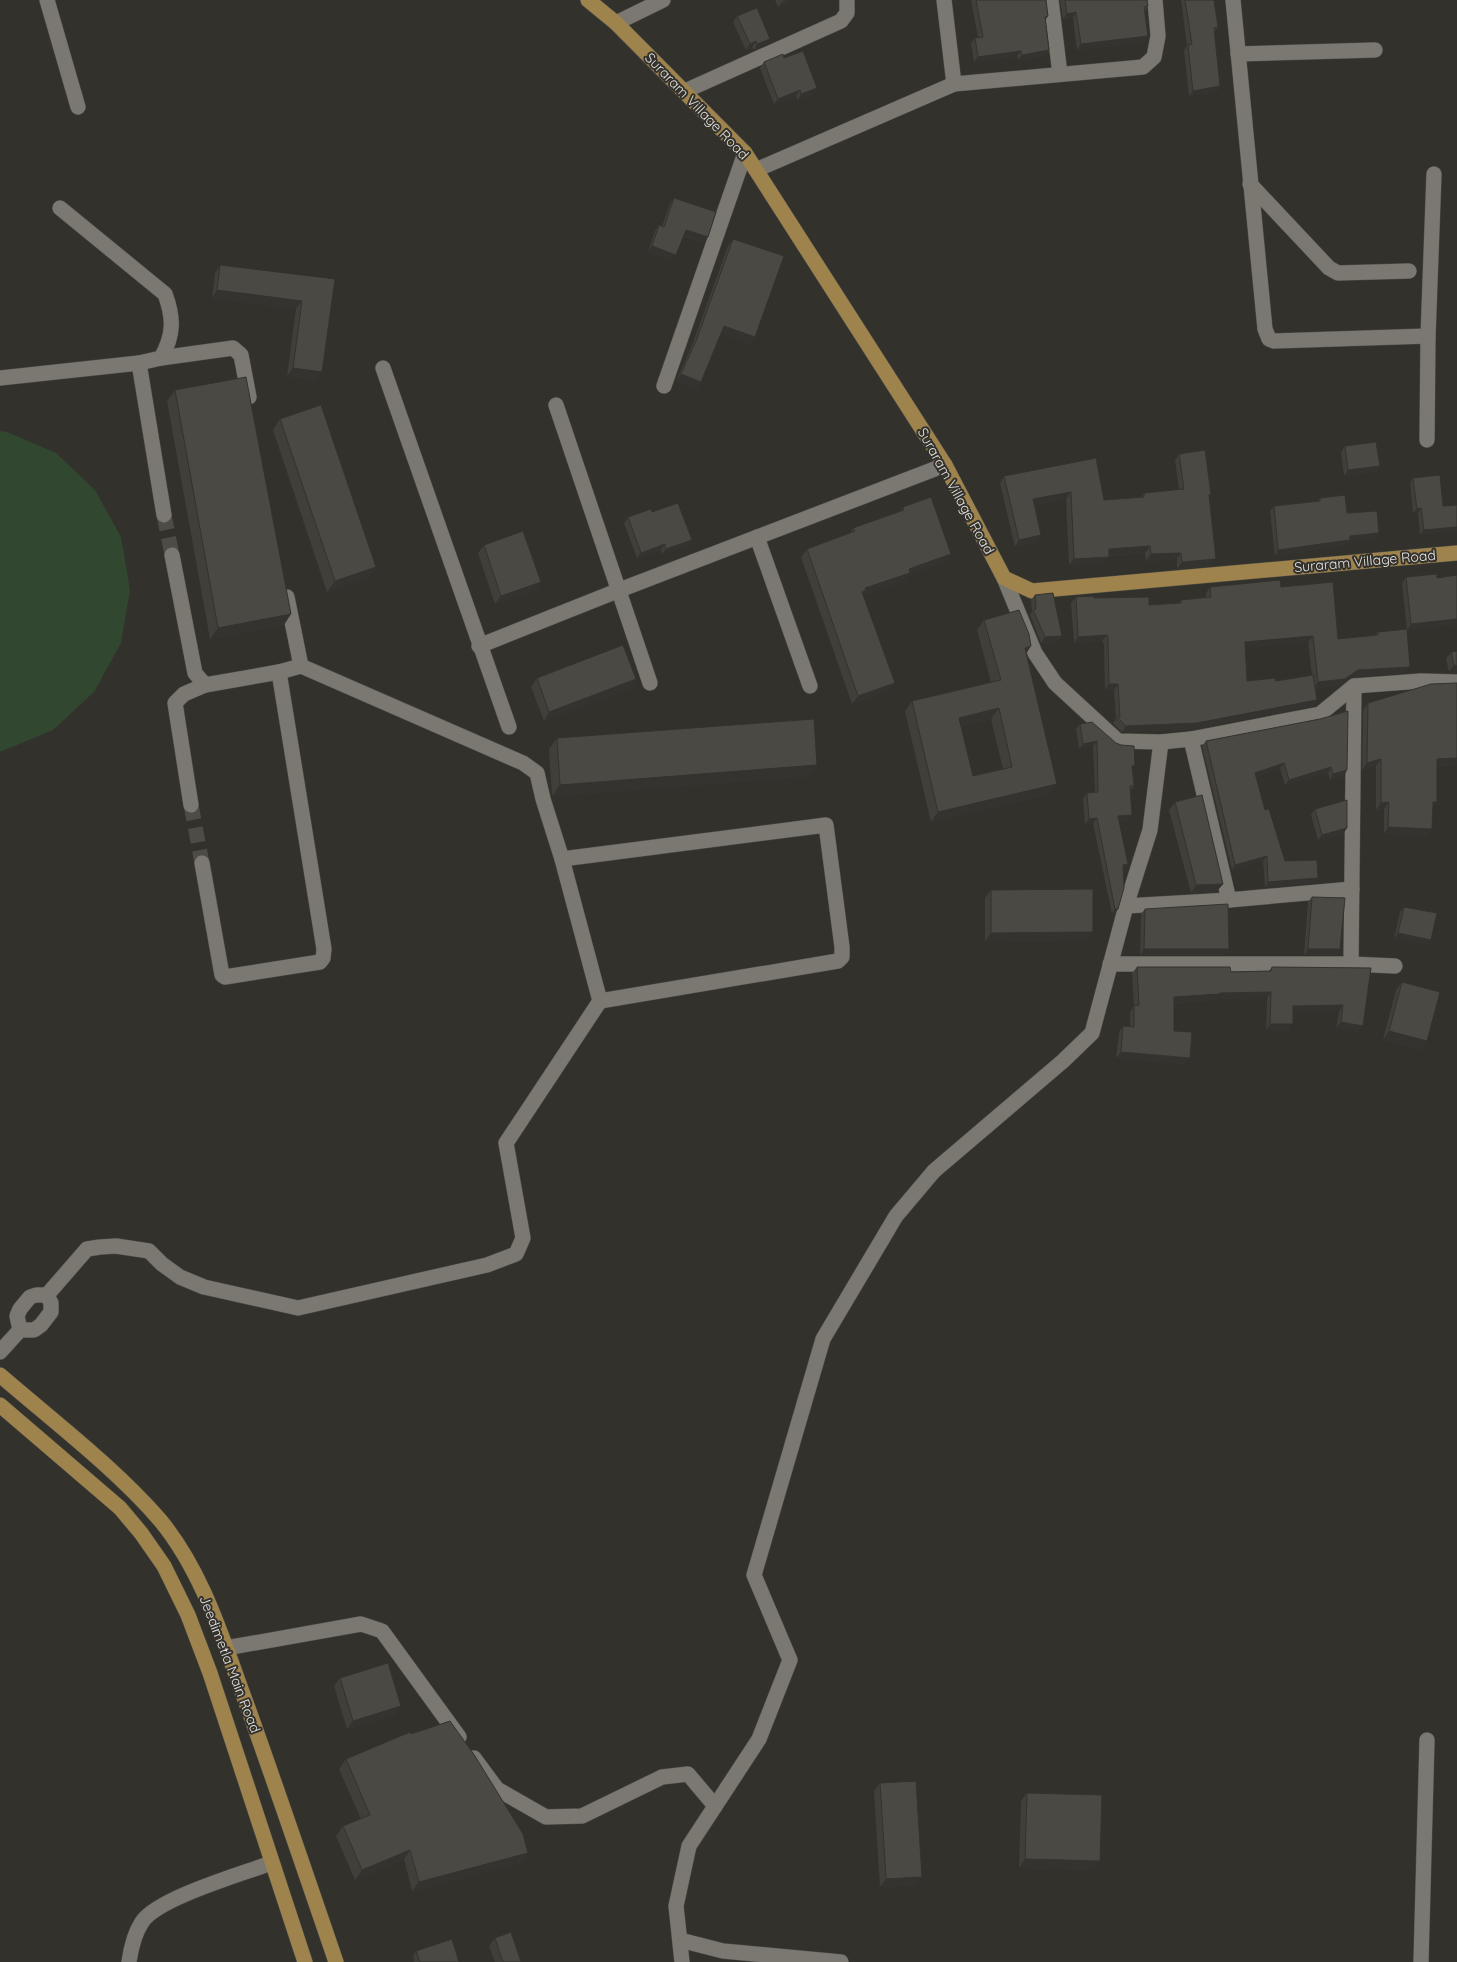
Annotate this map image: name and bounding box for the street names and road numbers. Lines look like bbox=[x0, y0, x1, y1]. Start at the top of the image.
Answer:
street label: Suraram Village Road bbox=[641, 49, 753, 163]
street label: Suraram Village Road bbox=[914, 425, 998, 557]
street label: Suraram Village Road bbox=[1293, 546, 1437, 576]
street label: Jeedimetla Main Road bbox=[195, 1593, 265, 1735]

